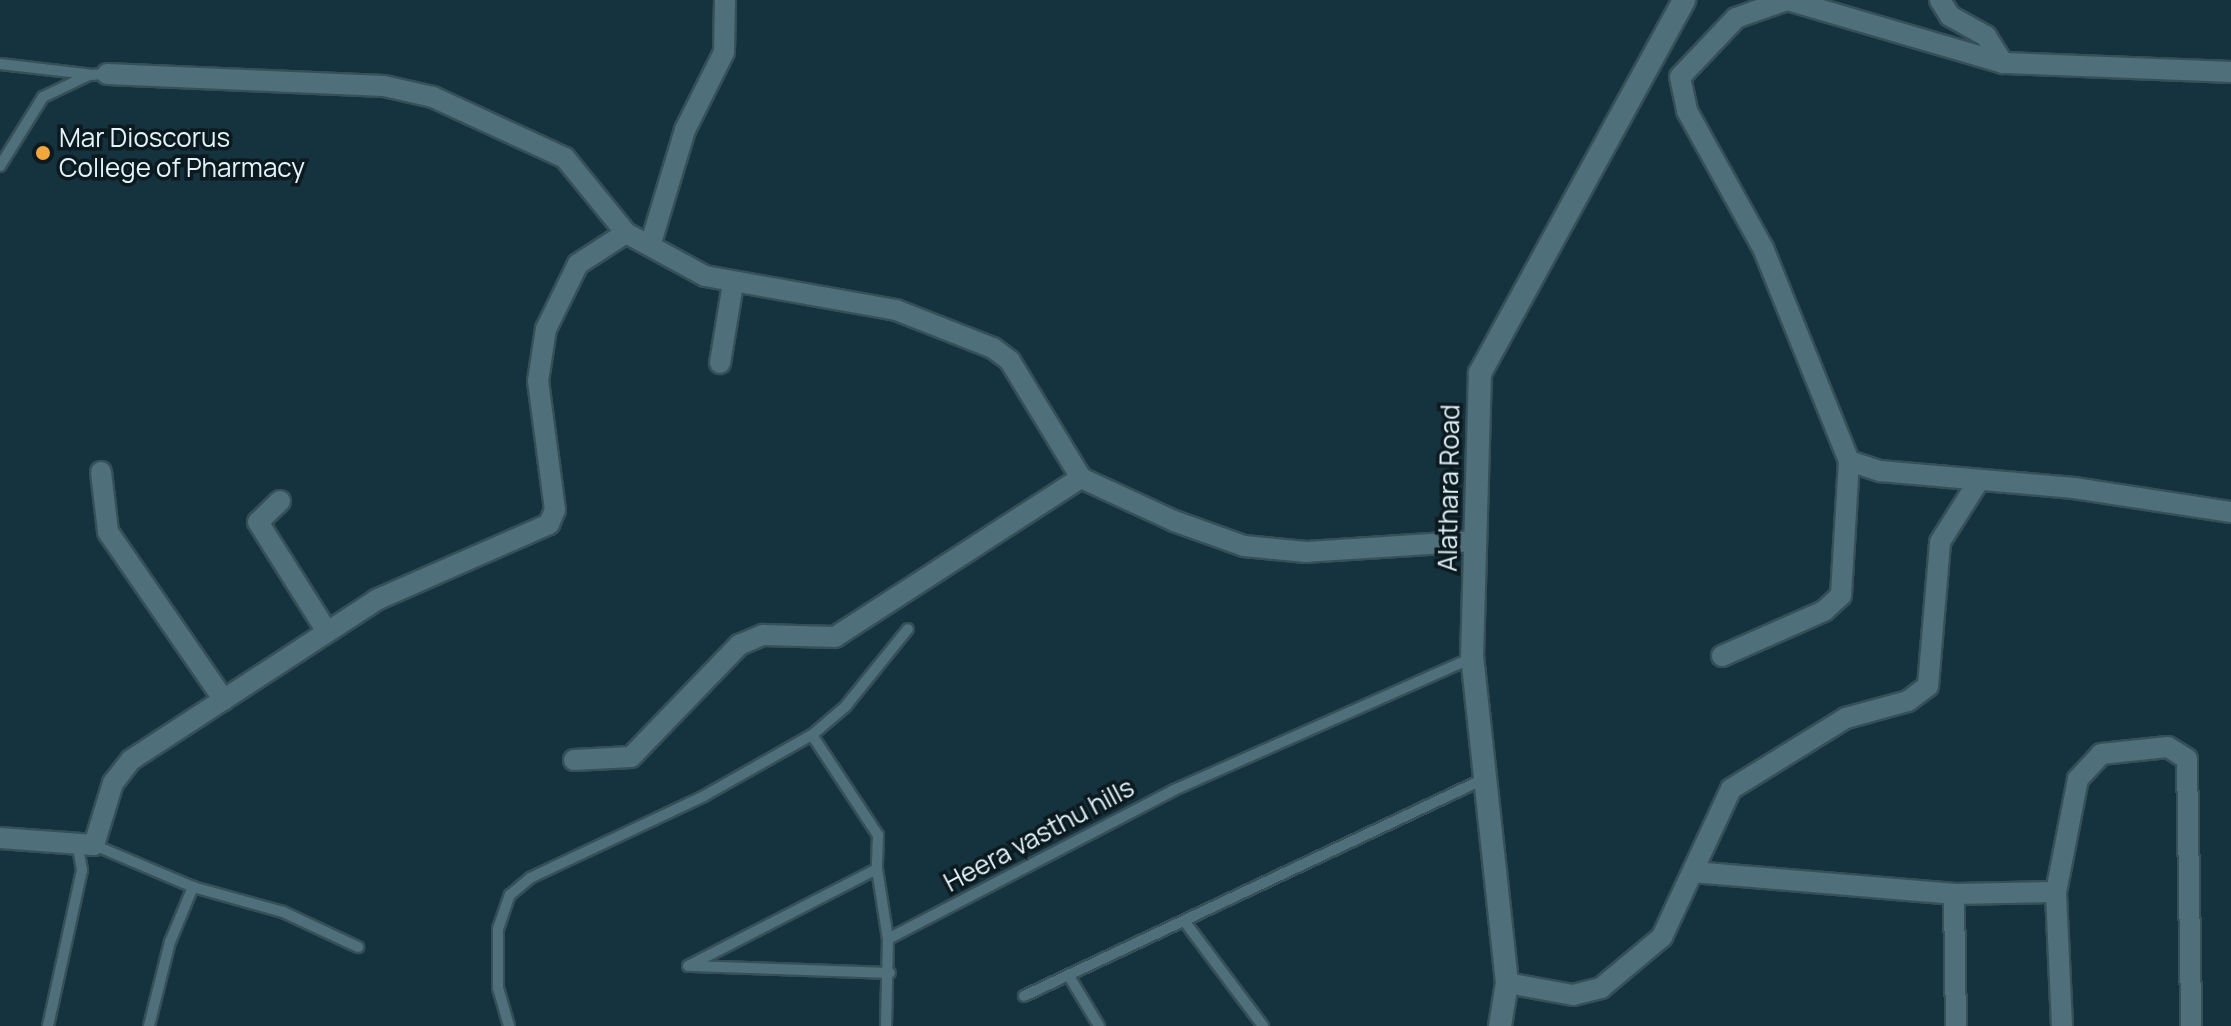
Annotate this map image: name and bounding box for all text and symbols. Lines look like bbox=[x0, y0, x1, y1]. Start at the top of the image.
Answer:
place label: Mar Dioscorus College of Pharmacy bbox=[59, 122, 305, 184]
marker: Mar Dioscorus College of Pharmacy bbox=[34, 144, 52, 162]
street label: Alathara Road bbox=[1432, 404, 1466, 572]
street label: Heera vasthu hills bbox=[939, 772, 1139, 898]

